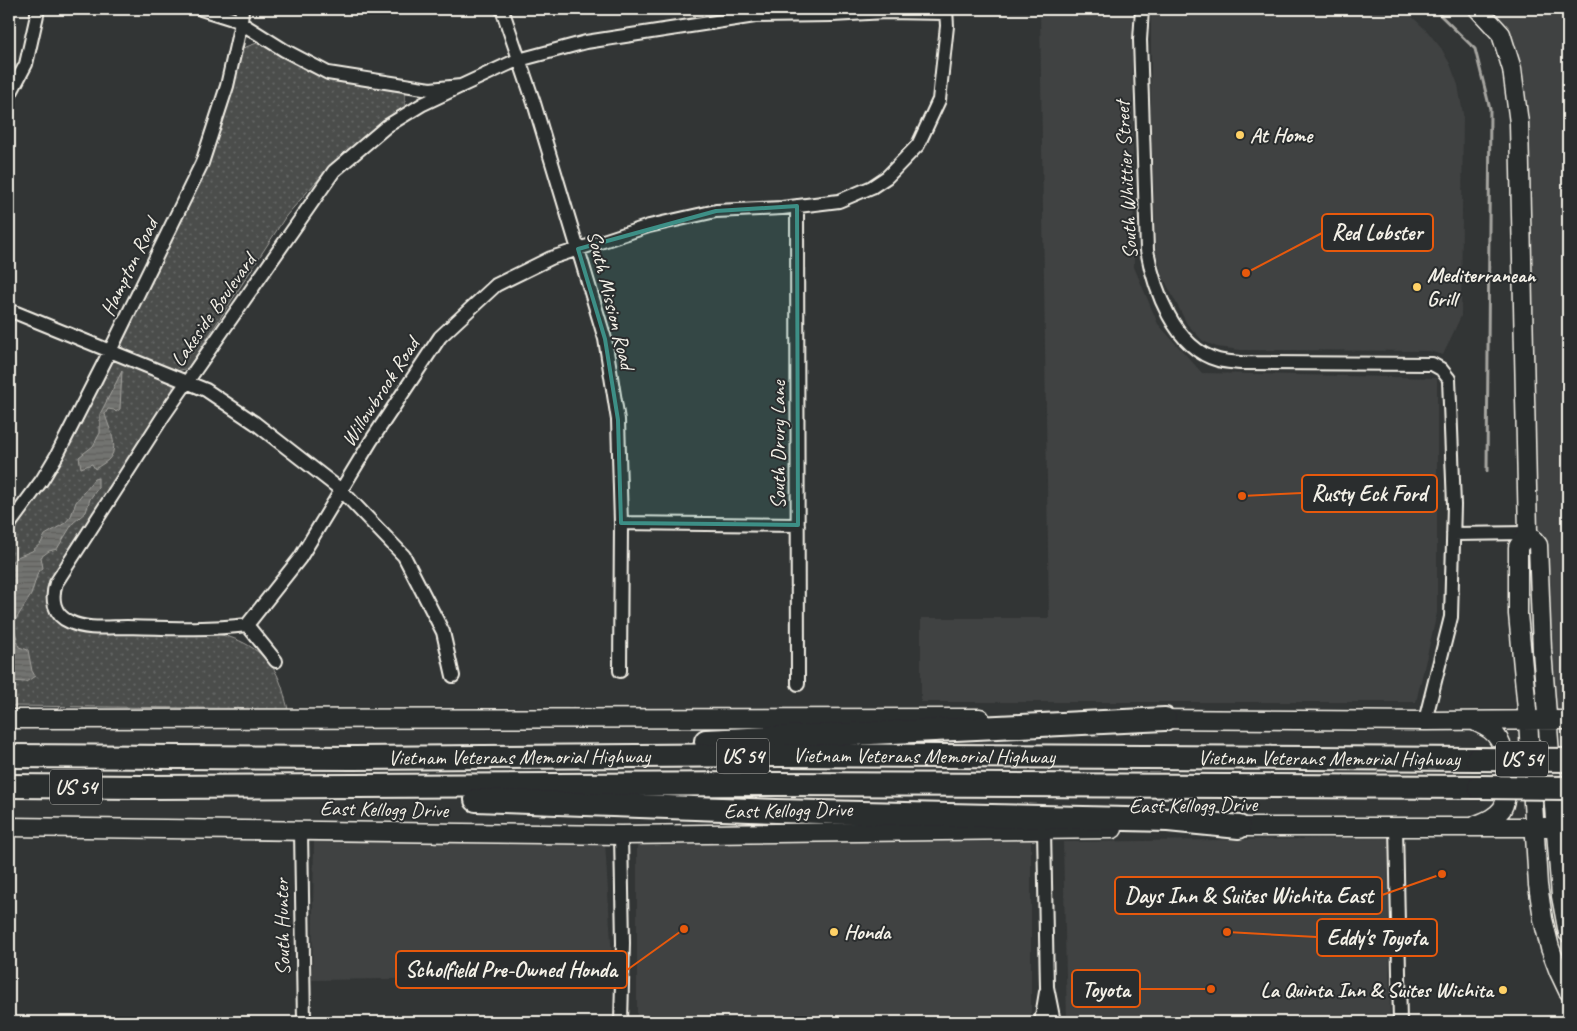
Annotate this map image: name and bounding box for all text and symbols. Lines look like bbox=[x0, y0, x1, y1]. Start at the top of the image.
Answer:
street label: South Whittier Street bbox=[1109, 97, 1143, 260]
place label: At Home bbox=[1250, 122, 1314, 148]
marker: At Home bbox=[1234, 129, 1246, 141]
street label: Hampton Road bbox=[94, 211, 165, 320]
callout: Red Lobster bbox=[1322, 214, 1433, 251]
text: Red Lobster bbox=[1332, 219, 1424, 247]
street label: South Mission Road bbox=[581, 228, 641, 375]
street label: Lakeside Boulevard bbox=[165, 246, 264, 371]
place label: Mediterranean Grill bbox=[1427, 262, 1537, 312]
marker: Mediterranean Grill bbox=[1411, 281, 1423, 293]
street label: Willowbrook Road bbox=[335, 330, 427, 451]
street label: South Drury Lane bbox=[765, 380, 791, 509]
callout: Rusty Eck Ford bbox=[1302, 475, 1437, 512]
text: Rusty Eck Ford bbox=[1311, 480, 1431, 508]
road number: US 54 bbox=[717, 738, 769, 774]
street label: Vietnam Veterans Memorial Highway bbox=[793, 742, 1057, 770]
road number: US 54 bbox=[1496, 742, 1548, 776]
street label: Vietnam Veterans Memorial Highway bbox=[388, 743, 652, 771]
street label: Vietnam Veterans Memorial Highway bbox=[1198, 744, 1462, 772]
road number: US 54 bbox=[50, 770, 102, 804]
street label: East Kellogg Drive bbox=[1129, 791, 1259, 819]
street label: East Kellogg Drive bbox=[320, 795, 450, 823]
street label: East Kellogg Drive bbox=[724, 796, 854, 824]
street label: South Hunter bbox=[268, 877, 296, 976]
callout: Days Inn & Suites Wichita East bbox=[1115, 877, 1382, 914]
text: Days Inn & Suites Wichita East bbox=[1125, 882, 1376, 910]
place label: Honda bbox=[844, 919, 892, 945]
callout: Eddy's Toyota bbox=[1317, 919, 1437, 956]
text: Eddy's Toyota bbox=[1327, 924, 1429, 952]
marker: Honda bbox=[828, 926, 840, 938]
callout: Scholfield Pre-Owned Honda bbox=[396, 951, 627, 988]
text: Scholfield Pre-Owned Honda bbox=[405, 956, 619, 984]
callout: Toyota bbox=[1072, 970, 1140, 1007]
text: Toyota bbox=[1082, 976, 1132, 1004]
place label: La Quinta Inn & Suites Wichita bbox=[1261, 977, 1495, 1003]
marker: La Quinta Inn & Suites Wichita bbox=[1497, 984, 1509, 996]

